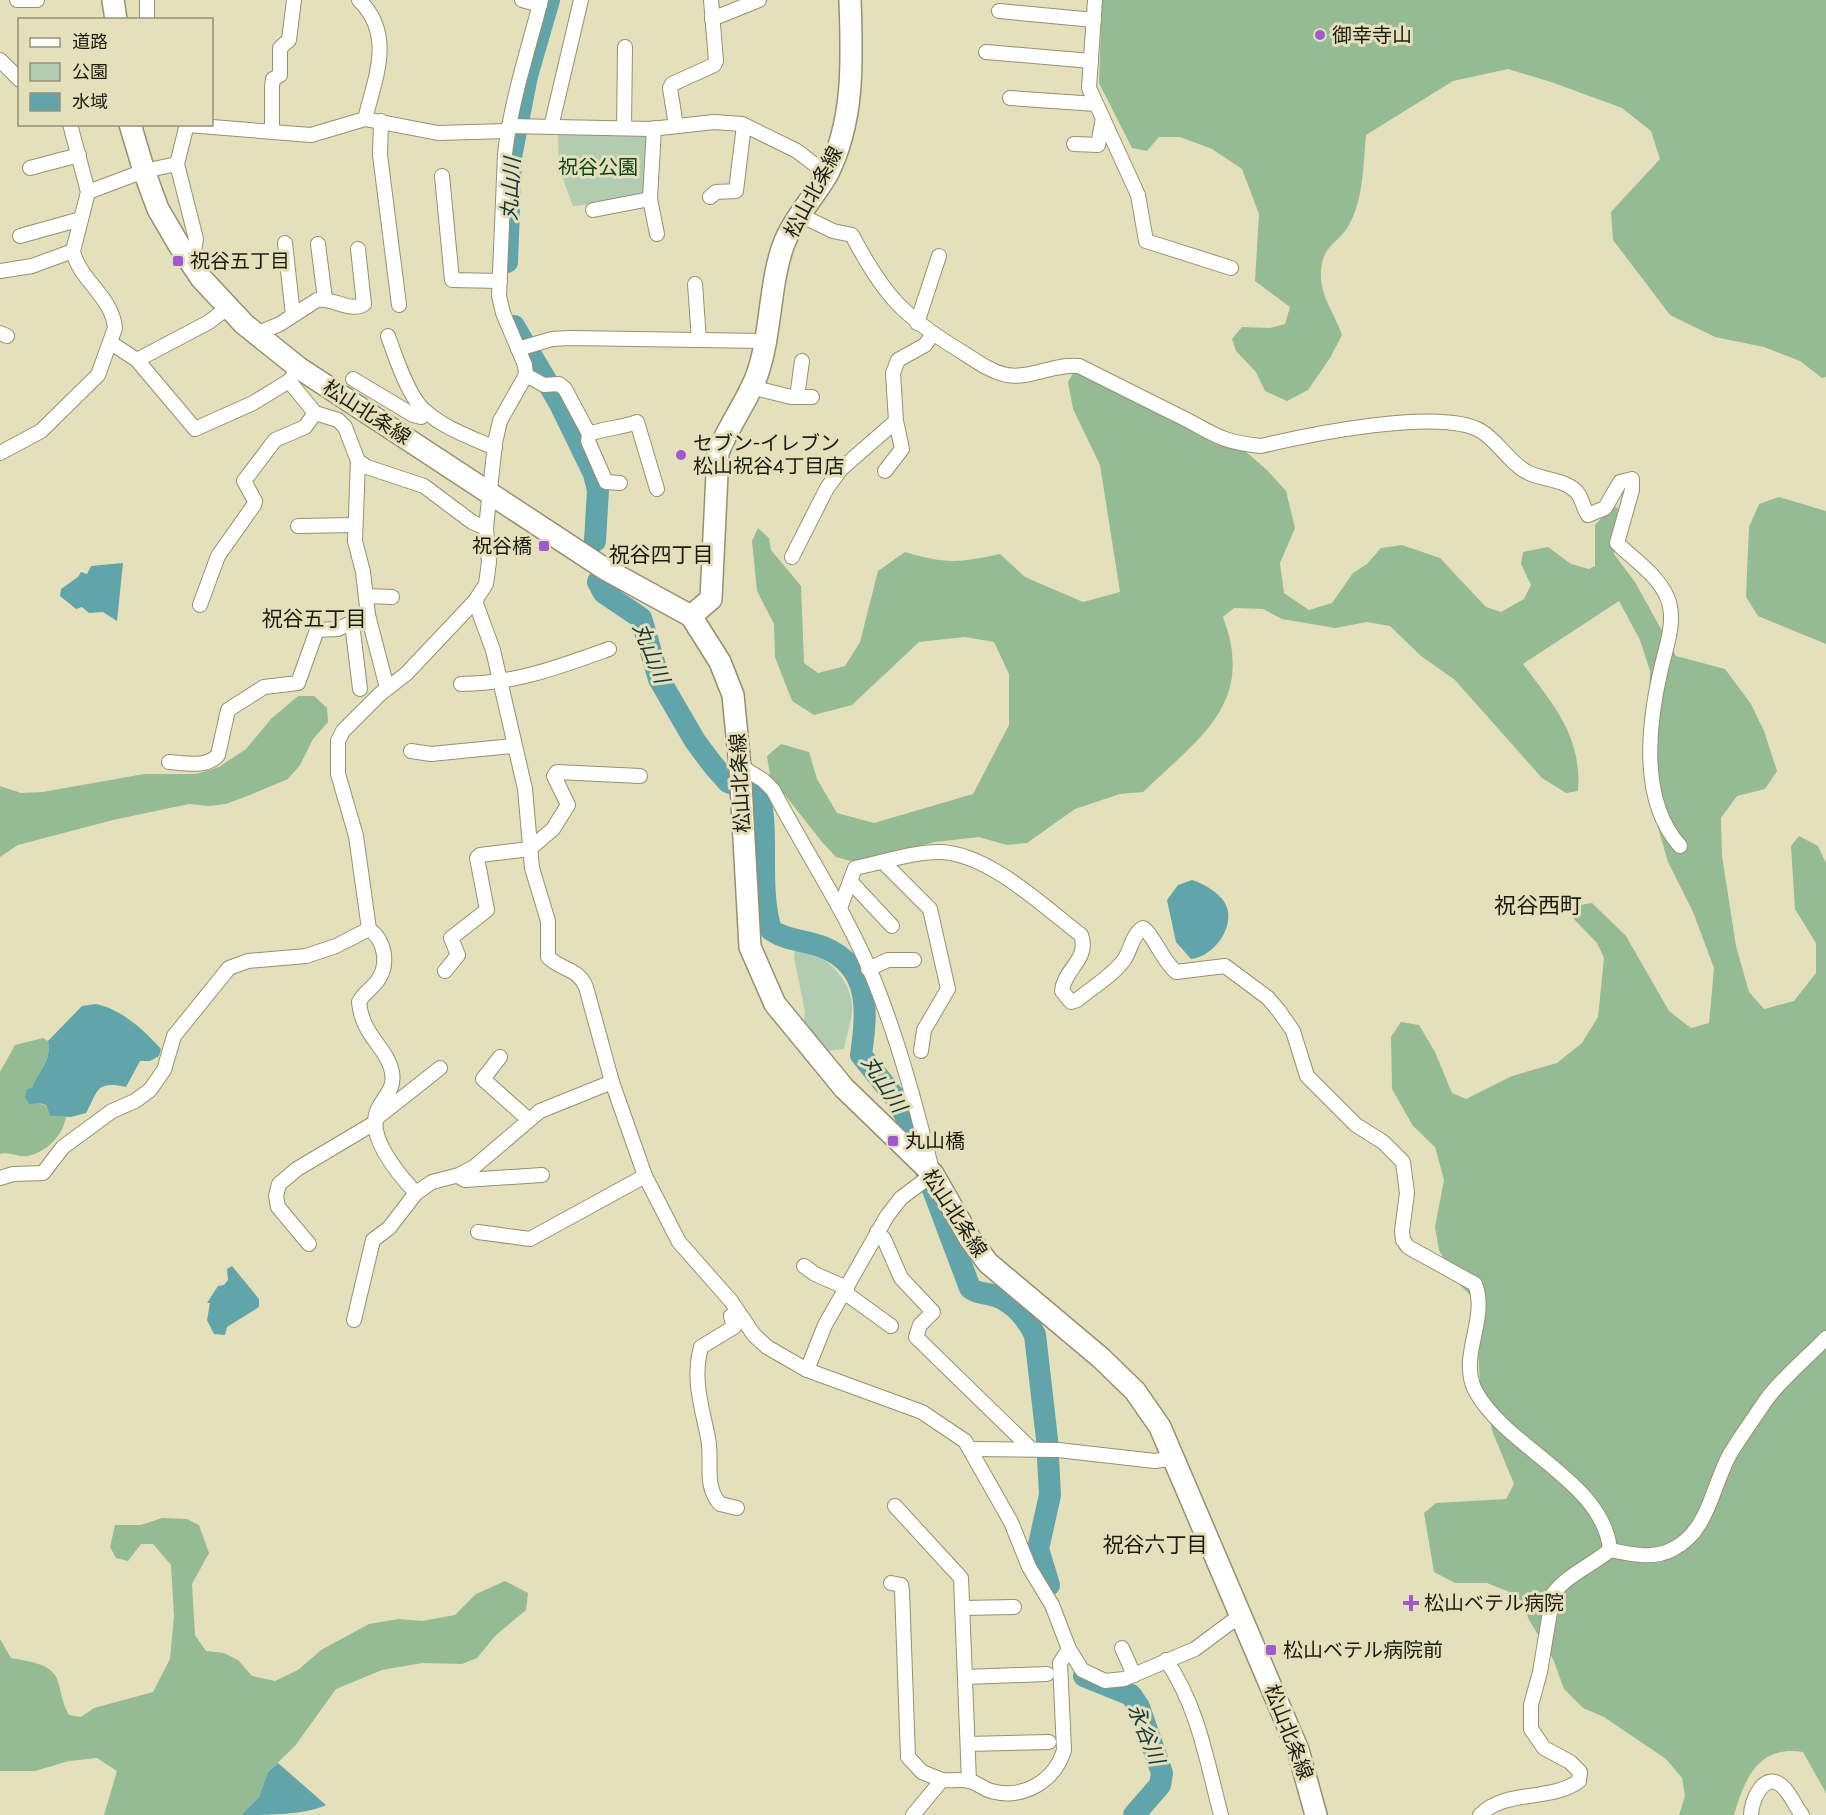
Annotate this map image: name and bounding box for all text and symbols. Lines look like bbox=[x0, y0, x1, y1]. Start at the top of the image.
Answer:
legend bbox=[18, 18, 213, 126]
place label: 御幸寺山 bbox=[1332, 24, 1412, 47]
marker: 御幸寺山 bbox=[1313, 28, 1327, 42]
text: 道路 bbox=[72, 31, 108, 53]
text: 公園 bbox=[72, 61, 108, 83]
text: 水域 bbox=[72, 91, 108, 113]
street label: 松山北条線 bbox=[780, 143, 847, 242]
water label: 丸山川 bbox=[497, 155, 525, 221]
park label: 祝谷公園 bbox=[558, 156, 638, 179]
place label: 祝谷五丁目 bbox=[190, 250, 290, 273]
marker: 祝谷五丁目 bbox=[171, 254, 185, 268]
street label: 松山北条線 bbox=[319, 376, 415, 449]
place label: セブン-イレブン 松山祝谷4丁目店 bbox=[693, 432, 844, 478]
marker: セブン-イレブン 松山祝谷4丁目店 bbox=[674, 448, 688, 462]
place label: 祝谷橋 bbox=[472, 535, 532, 558]
marker: 祝谷橋 bbox=[537, 539, 551, 553]
district label: 祝谷四丁目 bbox=[609, 543, 714, 567]
district label: 祝谷五丁目 bbox=[262, 607, 367, 631]
water label: 丸山川 bbox=[628, 619, 675, 689]
street label: 松山北条線 bbox=[726, 732, 755, 834]
district label: 祝谷西町 bbox=[1494, 893, 1582, 919]
water label: 丸山川 bbox=[857, 1051, 912, 1119]
place label: 丸山橋 bbox=[905, 1130, 965, 1153]
marker: 丸山橋 bbox=[886, 1134, 900, 1148]
street label: 松山北条線 bbox=[918, 1165, 991, 1261]
district label: 祝谷六丁目 bbox=[1103, 1533, 1208, 1557]
place label: 松山ベテル病院 bbox=[1424, 1592, 1564, 1615]
marker: 松山ベテル病院 bbox=[1402, 1594, 1420, 1612]
place label: 松山ベテル病院前 bbox=[1283, 1639, 1443, 1662]
marker: 松山ベテル病院前 bbox=[1264, 1643, 1278, 1657]
street label: 松山北条線 bbox=[1260, 1681, 1317, 1783]
water label: 永谷川 bbox=[1123, 1700, 1170, 1770]

